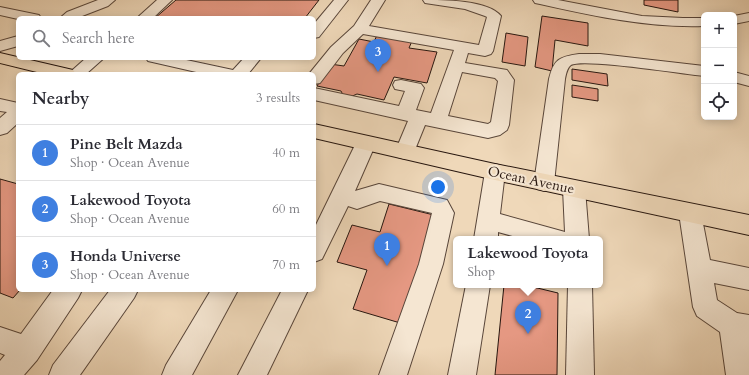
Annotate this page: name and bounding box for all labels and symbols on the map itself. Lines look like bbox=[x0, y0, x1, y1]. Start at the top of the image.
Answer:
pin: 3 bbox=[365, 39, 391, 72]
street label: Ocean Avenue bbox=[486, 162, 576, 198]
your location bbox=[428, 177, 448, 197]
pin: 1 bbox=[374, 233, 400, 266]
pin: 2 bbox=[515, 301, 541, 334]

